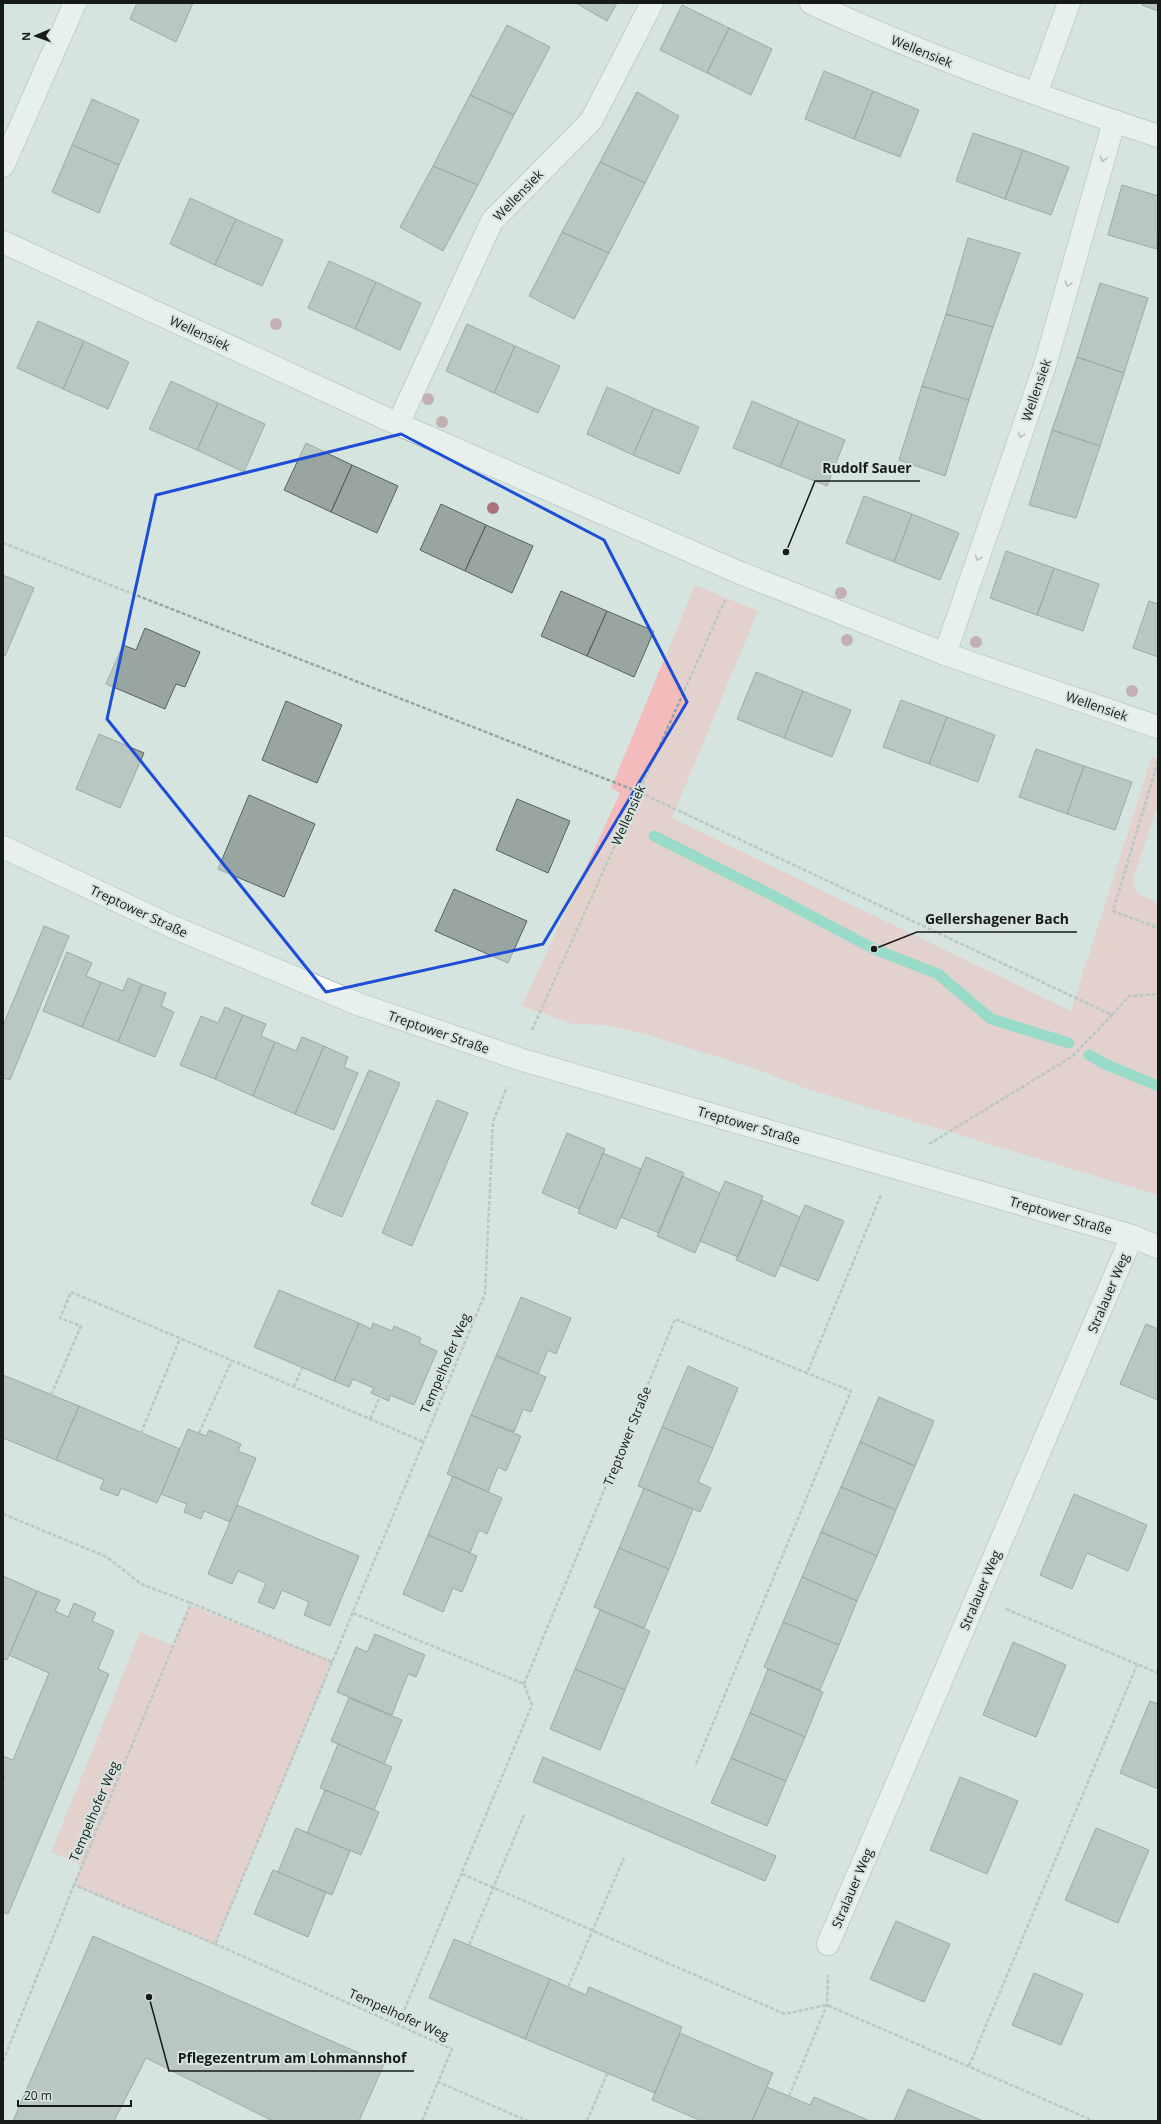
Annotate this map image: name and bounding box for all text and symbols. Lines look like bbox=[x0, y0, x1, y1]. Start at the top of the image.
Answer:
north arrow bbox=[16, 16, 56, 56]
street label: Wellensiek bbox=[889, 31, 956, 72]
text: N bbox=[18, 32, 33, 41]
one-way arrow bbox=[1099, 155, 1108, 162]
street label: Wellensiek bbox=[489, 165, 547, 225]
one-way arrow bbox=[1064, 281, 1073, 288]
street label: Wellensiek bbox=[167, 311, 233, 355]
street label: Wellensiek bbox=[1017, 356, 1055, 424]
one-way arrow bbox=[1017, 431, 1026, 438]
callout: Rudolf Sauer bbox=[815, 455, 920, 481]
text: Rudolf Sauer bbox=[822, 458, 912, 477]
one-way arrow bbox=[975, 554, 983, 561]
street label: Wellensiek bbox=[1063, 687, 1131, 725]
street label: Wellensiek bbox=[607, 782, 649, 848]
street label: Treptower Straße bbox=[87, 880, 191, 942]
callout: Gellershagener Bach bbox=[917, 906, 1077, 932]
text: Gellershagener Bach bbox=[925, 909, 1069, 928]
street label: Treptower Straße bbox=[386, 1006, 492, 1058]
street label: Treptower Straße bbox=[696, 1102, 802, 1148]
street label: Treptower Straße bbox=[1008, 1192, 1114, 1238]
street label: Stralauer Weg bbox=[1083, 1250, 1133, 1336]
street label: Tempelhofer Weg bbox=[416, 1310, 474, 1416]
street label: Treptower Straße bbox=[599, 1384, 655, 1488]
street label: Stralauer Weg bbox=[955, 1547, 1005, 1633]
street label: Tempelhofer Weg bbox=[65, 1758, 123, 1864]
street label: Stralauer Weg bbox=[827, 1845, 877, 1931]
street label: Tempelhofer Weg bbox=[346, 1984, 452, 2044]
callout: Pflegezentrum am Lohmannshof bbox=[169, 2045, 414, 2071]
text: Pflegezentrum am Lohmannshof bbox=[178, 2048, 408, 2067]
scale bar bbox=[18, 2082, 131, 2108]
text: 20 m bbox=[24, 2087, 52, 2104]

